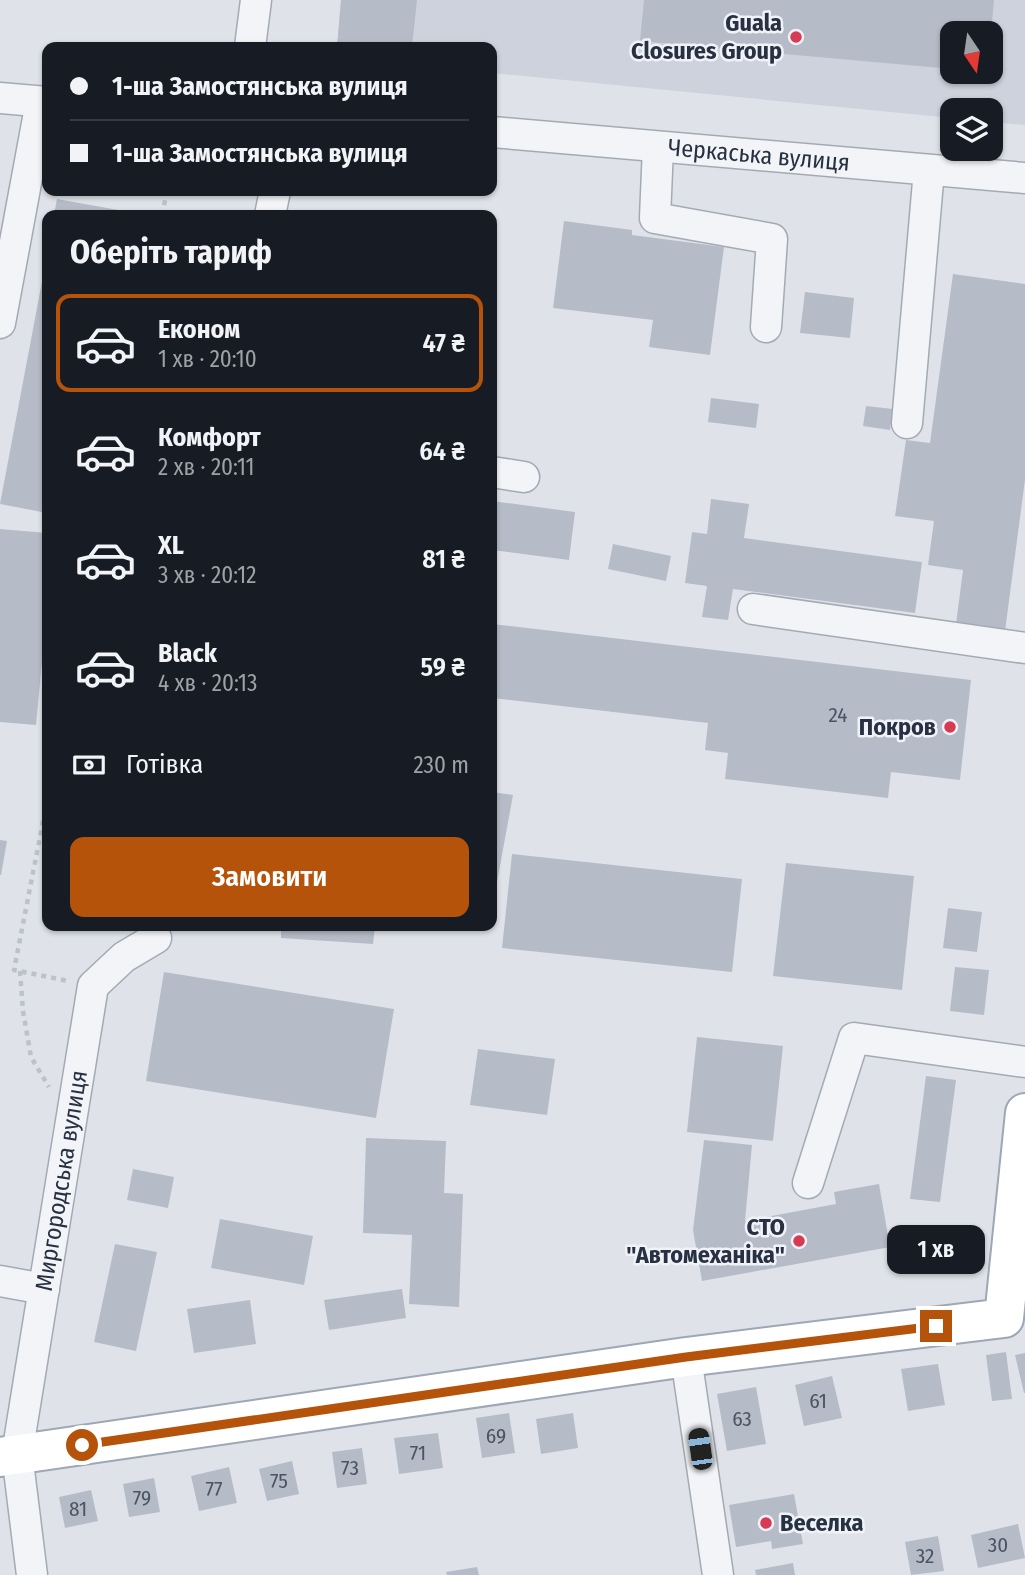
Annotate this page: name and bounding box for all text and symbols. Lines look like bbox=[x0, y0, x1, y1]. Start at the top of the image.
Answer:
place label: Guala Closures Group bbox=[631, 9, 782, 65]
north arrow bbox=[940, 21, 1003, 84]
map controls bbox=[940, 21, 1003, 161]
marker: Guala Closures Group bbox=[788, 29, 804, 45]
text: 1-ша Замостянська вулиця bbox=[112, 71, 408, 102]
button: layers bbox=[940, 98, 1003, 161]
street label: Черкаська вулиця bbox=[667, 133, 851, 177]
text: 1-ша Замостянська вулиця bbox=[112, 138, 408, 169]
text: Оберіть тариф bbox=[70, 233, 272, 271]
icon: car bbox=[74, 312, 137, 375]
text: Економ bbox=[158, 314, 240, 345]
text: 47 ₴ bbox=[422, 328, 465, 359]
text: 1 хв · 20:10 bbox=[158, 345, 257, 373]
icon: car bbox=[74, 420, 137, 483]
text: Комфорт bbox=[158, 422, 261, 453]
text: 64 ₴ bbox=[419, 436, 465, 467]
text: 2 хв · 20:11 bbox=[158, 453, 255, 481]
icon: car bbox=[74, 528, 137, 591]
text: XL bbox=[158, 530, 184, 561]
text: 81 ₴ bbox=[422, 544, 465, 575]
text: 3 хв · 20:12 bbox=[158, 561, 256, 589]
icon: car bbox=[74, 636, 137, 699]
text: Black bbox=[158, 638, 217, 669]
text: 59 ₴ bbox=[421, 652, 465, 683]
text: 4 хв · 20:13 bbox=[158, 669, 257, 697]
house number: 24 bbox=[828, 702, 848, 728]
place label: Покров bbox=[859, 713, 936, 741]
marker: Покров bbox=[942, 719, 958, 735]
icon: cash bbox=[70, 746, 108, 784]
text: Готівка bbox=[126, 749, 203, 780]
text: 230 m bbox=[413, 751, 469, 779]
button: Замовити bbox=[70, 837, 469, 917]
street label: Миргородська вулиця bbox=[30, 1068, 93, 1293]
place label: СТО "Автомеханіка" bbox=[626, 1213, 785, 1269]
callout: 1 хв bbox=[887, 1224, 985, 1274]
marker: СТО "Автомеханіка" bbox=[791, 1233, 807, 1249]
text: 1 хв bbox=[918, 1235, 954, 1263]
route end bbox=[920, 1310, 952, 1342]
house number: 61 bbox=[809, 1388, 827, 1414]
house number: 63 bbox=[732, 1406, 752, 1432]
house number: 69 bbox=[486, 1423, 506, 1449]
car bbox=[687, 1427, 714, 1471]
route start bbox=[66, 1429, 98, 1461]
house number: 71 bbox=[410, 1440, 426, 1466]
house number: 73 bbox=[341, 1455, 359, 1481]
house number: 75 bbox=[270, 1468, 288, 1494]
house number: 77 bbox=[205, 1476, 223, 1502]
house number: 79 bbox=[133, 1485, 151, 1511]
house number: 81 bbox=[69, 1496, 87, 1522]
place label: Веселка bbox=[780, 1509, 864, 1537]
marker: Веселка bbox=[758, 1515, 774, 1531]
house number: 30 bbox=[988, 1532, 1008, 1558]
house number: 32 bbox=[916, 1543, 934, 1569]

